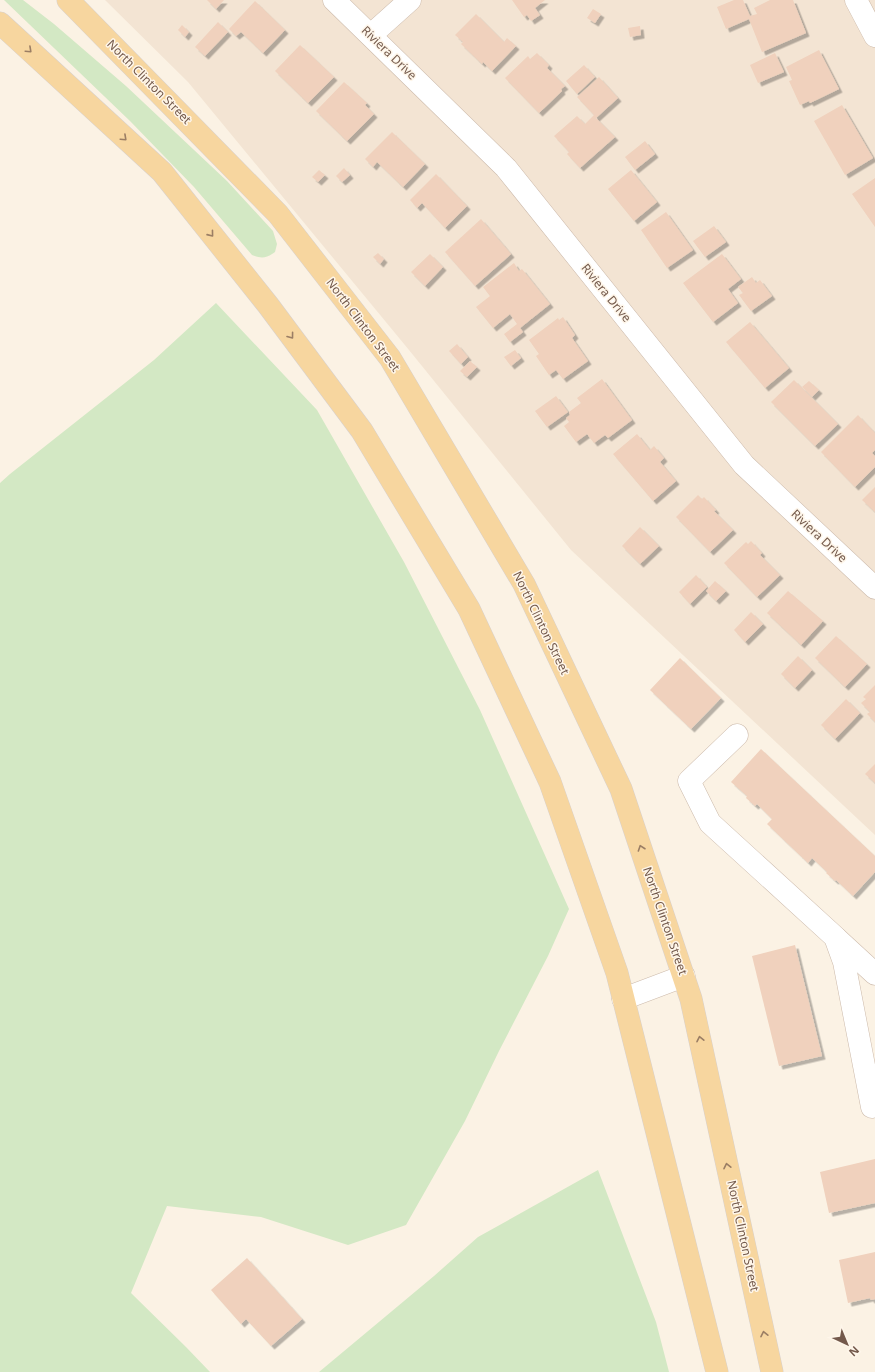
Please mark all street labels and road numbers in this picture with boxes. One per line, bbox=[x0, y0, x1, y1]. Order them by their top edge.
street label: Riviera Drive bbox=[358, 22, 421, 83]
street label: North Clinton Street bbox=[103, 36, 196, 128]
street label: Riviera Drive bbox=[578, 260, 635, 326]
street label: North Clinton Street bbox=[323, 274, 405, 375]
street label: Riviera Drive bbox=[788, 505, 851, 566]
street label: North Clinton Street bbox=[509, 568, 574, 678]
street label: North Clinton Street bbox=[639, 865, 692, 978]
street label: North Clinton Street bbox=[723, 1179, 764, 1294]

